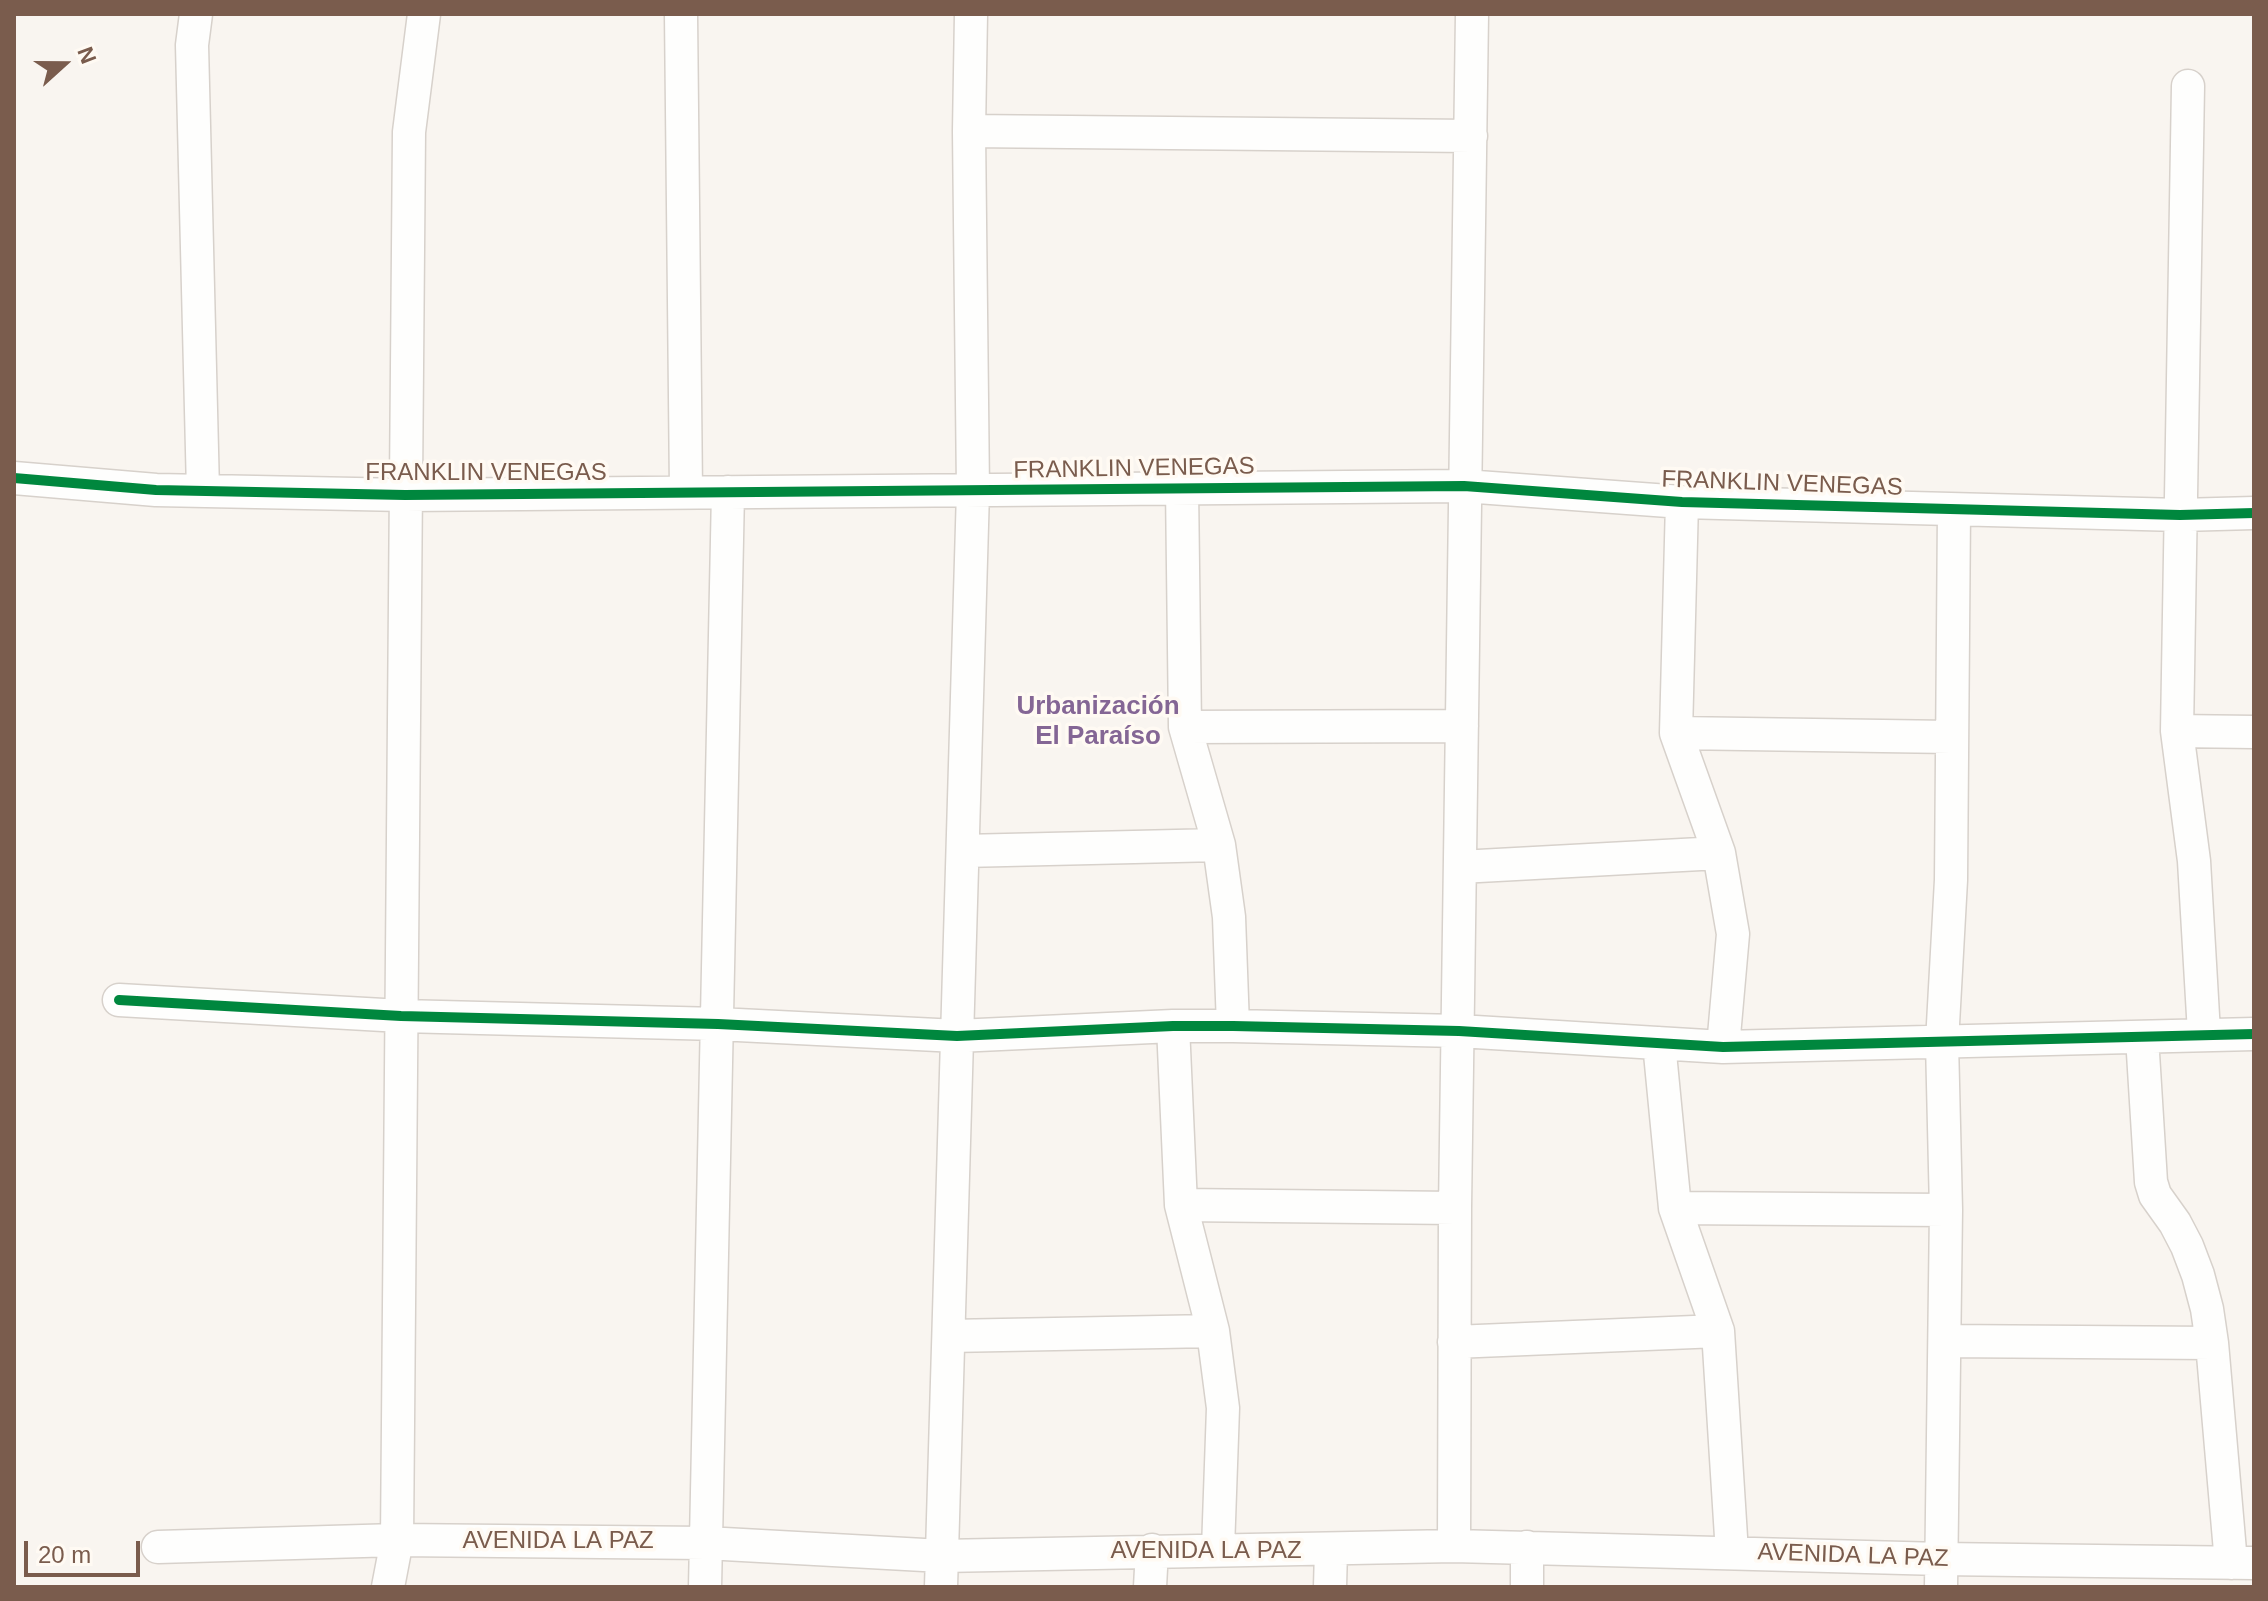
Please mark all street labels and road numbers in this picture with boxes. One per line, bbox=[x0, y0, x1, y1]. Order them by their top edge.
street label: FRANKLIN VENEGAS bbox=[1013, 452, 1255, 486]
street label: FRANKLIN VENEGAS bbox=[365, 459, 607, 487]
street label: FRANKLIN VENEGAS bbox=[1661, 465, 1903, 503]
street label: AVENIDA LA PAZ bbox=[462, 1527, 654, 1555]
street label: AVENIDA LA PAZ bbox=[1110, 1537, 1302, 1565]
street label: AVENIDA LA PAZ bbox=[1757, 1538, 1949, 1574]

